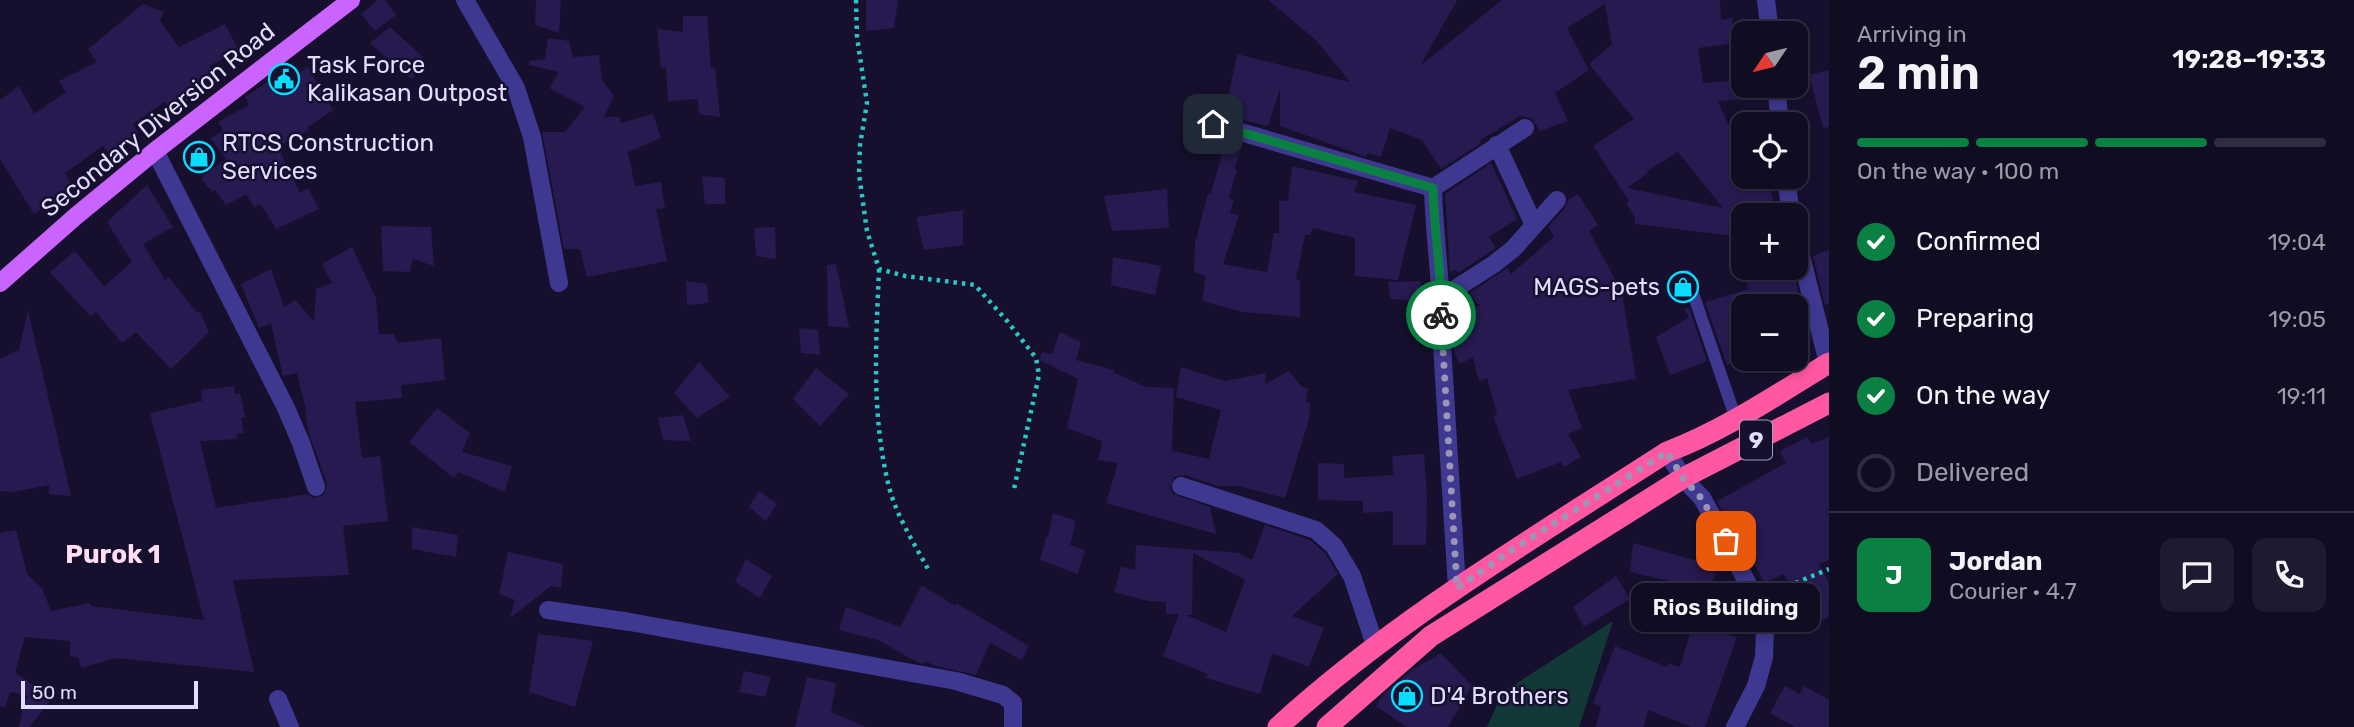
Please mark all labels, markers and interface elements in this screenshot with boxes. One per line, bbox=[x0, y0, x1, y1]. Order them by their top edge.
street label: Secondary Diversion Road bbox=[36, 17, 280, 223]
text: Arriving in bbox=[1857, 20, 1967, 48]
north arrow bbox=[1731, 21, 1808, 98]
map controls bbox=[1731, 21, 1808, 371]
text: 19:28–19:33 bbox=[2172, 44, 2326, 75]
text: 2 min bbox=[1857, 46, 1980, 101]
place label: Task Force Kalikasan Outpost bbox=[307, 51, 507, 107]
public building icon: Task Force Kalikasan Outpost bbox=[267, 62, 301, 96]
pin bbox=[1183, 94, 1243, 154]
icon: home bbox=[1194, 105, 1232, 143]
button: locate bbox=[1731, 112, 1808, 189]
place label: RTCS Construction Services bbox=[222, 129, 434, 185]
shop icon: RTCS Construction Services bbox=[182, 140, 216, 174]
text: On the way · 100 m bbox=[1857, 157, 2059, 185]
button: + bbox=[1731, 203, 1808, 280]
icon: check bbox=[1857, 223, 1895, 261]
text: Confirmed bbox=[1916, 226, 2041, 257]
text: 19:04 bbox=[2268, 228, 2326, 256]
shop icon: MAGS-pets bbox=[1666, 270, 1700, 304]
place label: MAGS-pets bbox=[1533, 273, 1660, 301]
courier bbox=[1406, 280, 1476, 350]
button: − bbox=[1731, 294, 1808, 371]
icon: bike bbox=[1422, 296, 1460, 334]
icon: check bbox=[1857, 300, 1895, 338]
text: Preparing bbox=[1916, 303, 2034, 334]
text: 19:05 bbox=[2268, 305, 2326, 333]
icon: check bbox=[1857, 377, 1895, 415]
text: On the way bbox=[1916, 380, 2050, 411]
text: 19:11 bbox=[2277, 382, 2326, 410]
road number: 9 bbox=[1740, 420, 1772, 460]
text: Delivered bbox=[1916, 457, 2029, 488]
pin bbox=[1696, 511, 1756, 571]
icon: bag bbox=[1707, 522, 1745, 560]
button: chat bbox=[2160, 538, 2234, 612]
button: phone bbox=[2252, 538, 2326, 612]
district label: Purok 1 bbox=[65, 539, 161, 570]
text: Jordan bbox=[1949, 546, 2042, 577]
text: J bbox=[1885, 560, 1903, 591]
text: Courier · 4.7 bbox=[1949, 577, 2076, 605]
callout: Rios Building bbox=[1632, 583, 1820, 632]
text: Rios Building bbox=[1652, 593, 1799, 621]
scale bar bbox=[21, 678, 198, 710]
shop icon: D'4 Brothers bbox=[1390, 679, 1424, 713]
text: 50 m bbox=[32, 681, 77, 704]
place label: D'4 Brothers bbox=[1430, 682, 1569, 710]

